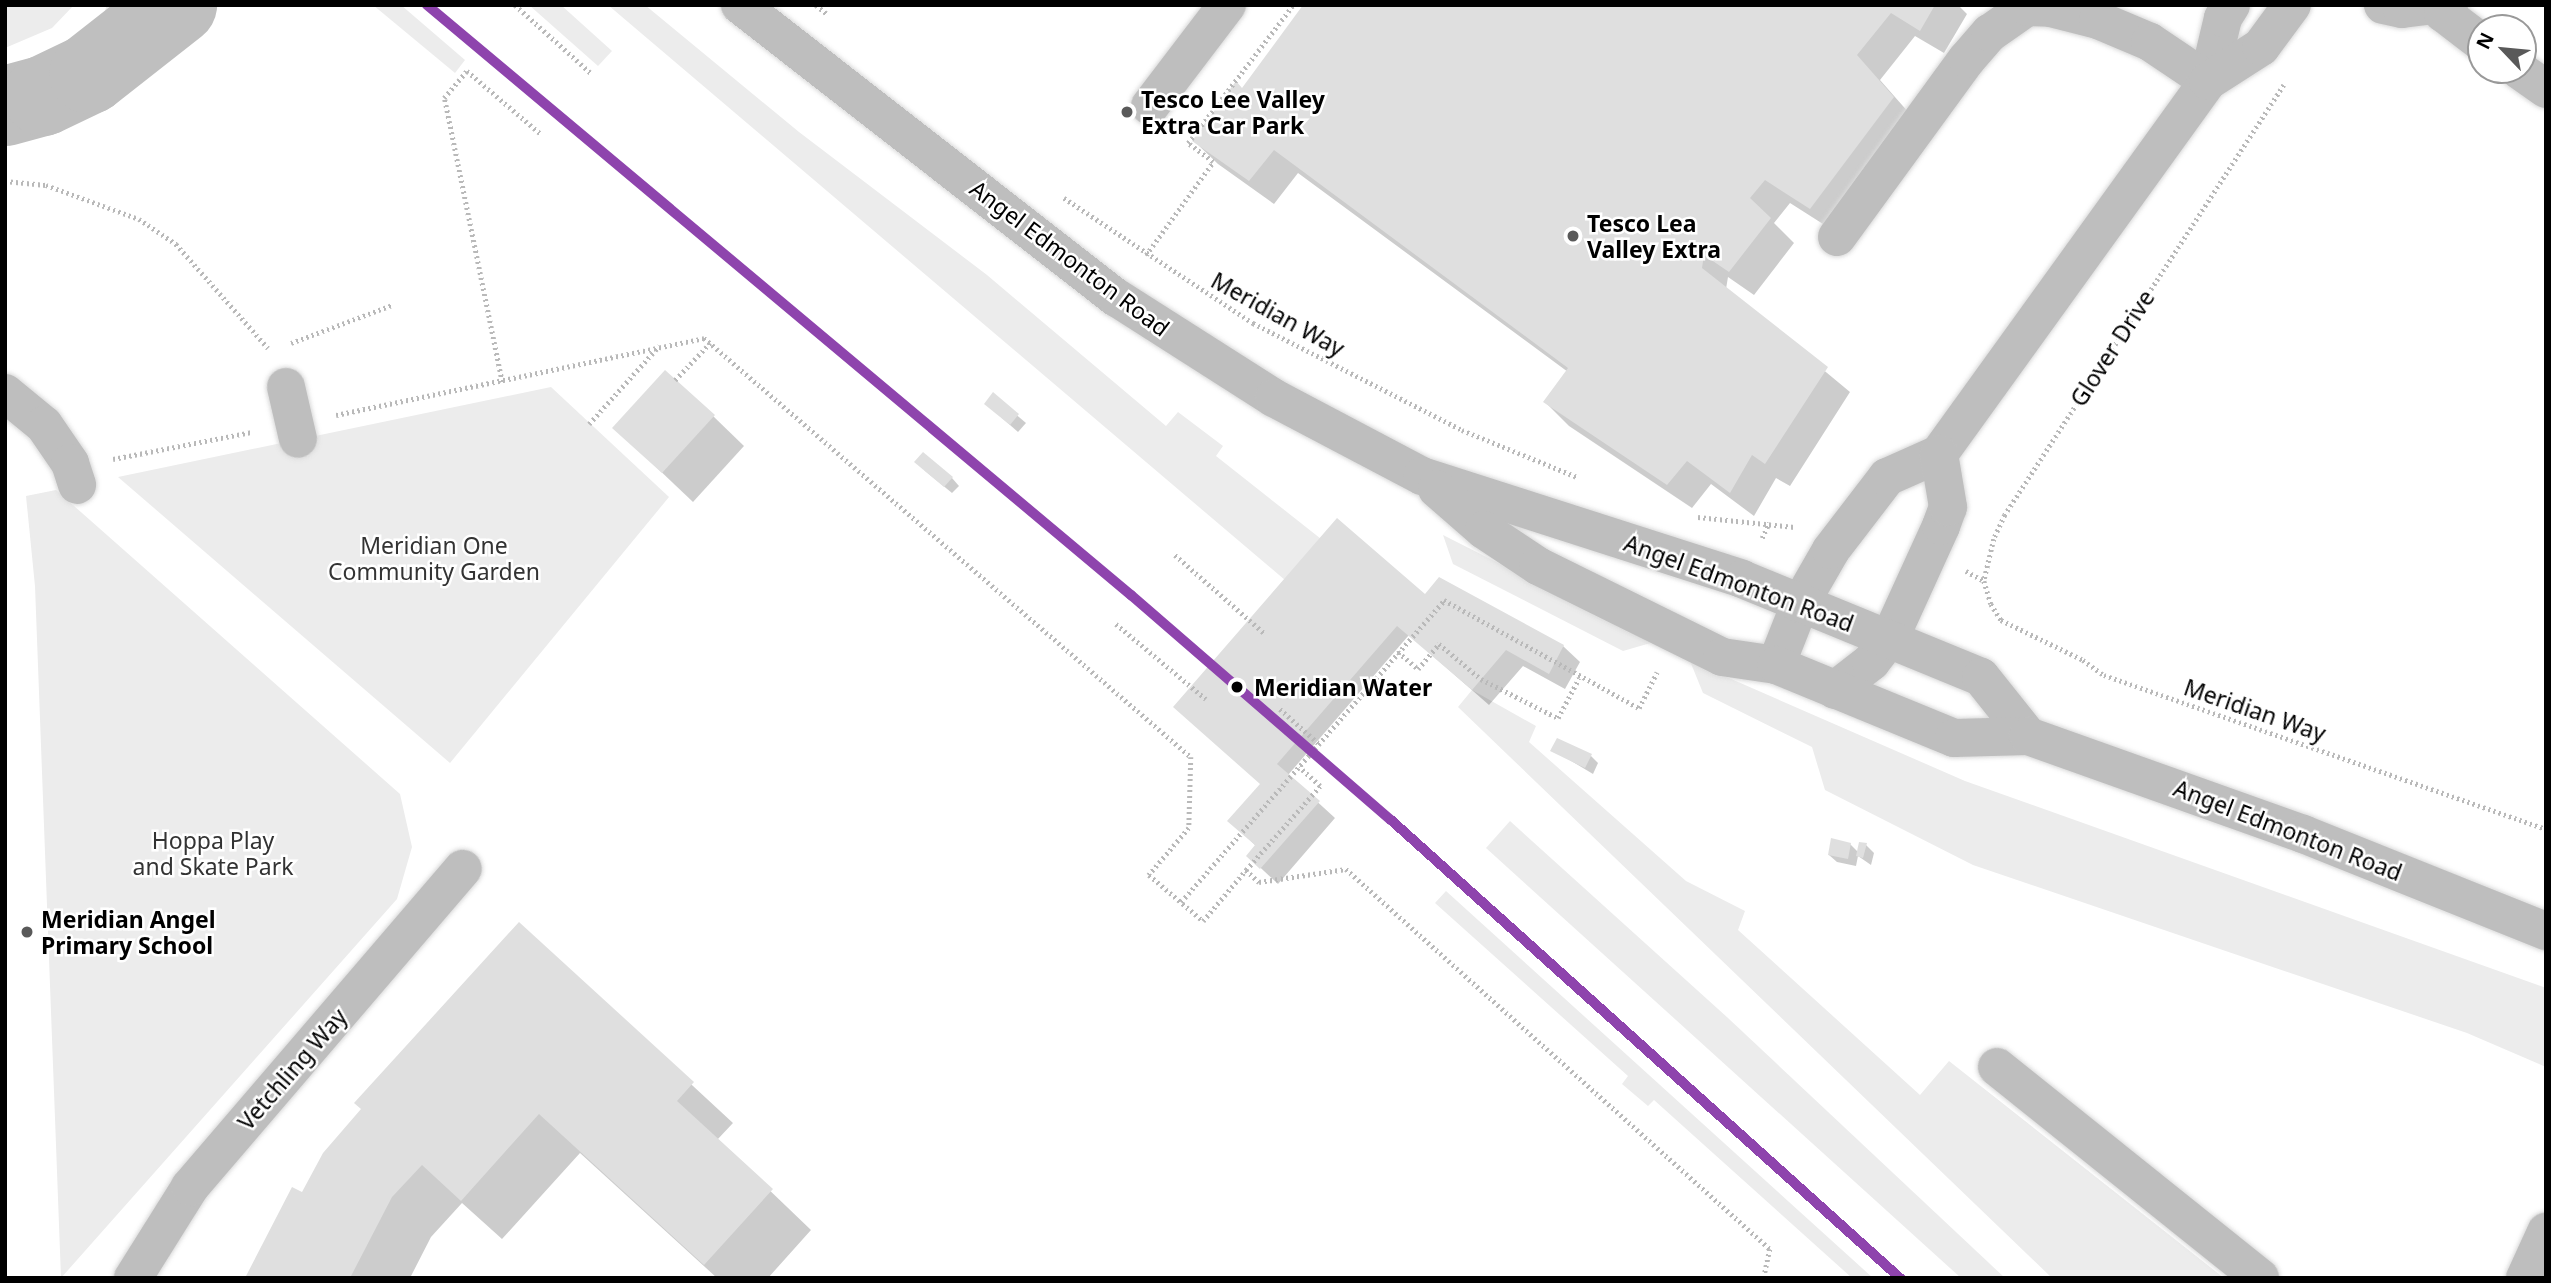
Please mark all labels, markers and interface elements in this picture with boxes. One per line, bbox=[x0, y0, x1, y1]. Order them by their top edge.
north arrow bbox=[2467, 14, 2537, 84]
text: N bbox=[2470, 28, 2500, 53]
place label: Tesco Lee Valley Extra Car Park bbox=[1141, 85, 1325, 139]
marker: Tesco Lee Valley Extra Car Park bbox=[1119, 104, 1135, 120]
street label: Angel Edmonton Road bbox=[965, 174, 1175, 342]
place label: Tesco Lea Valley Extra bbox=[1587, 209, 1721, 263]
marker: Tesco Lea Valley Extra bbox=[1565, 228, 1581, 244]
street label: Meridian Way bbox=[1207, 266, 1349, 362]
street label: Glover Drive bbox=[2064, 285, 2160, 411]
street label: Angel Edmonton Road bbox=[1620, 529, 1858, 637]
park label: Meridian One Community Garden bbox=[328, 531, 540, 585]
place label: Meridian Water bbox=[1254, 673, 1432, 701]
street label: Meridian Way bbox=[2181, 673, 2329, 747]
marker: Meridian Water bbox=[1226, 676, 1248, 698]
street label: Angel Edmonton Road bbox=[2170, 774, 2406, 886]
park label: Hoppa Play and Skate Park bbox=[133, 826, 293, 880]
place label: Meridian Angel Primary School bbox=[41, 905, 216, 959]
marker: Meridian Angel Primary School bbox=[19, 924, 35, 940]
street label: Vetchling Way bbox=[232, 1003, 352, 1135]

